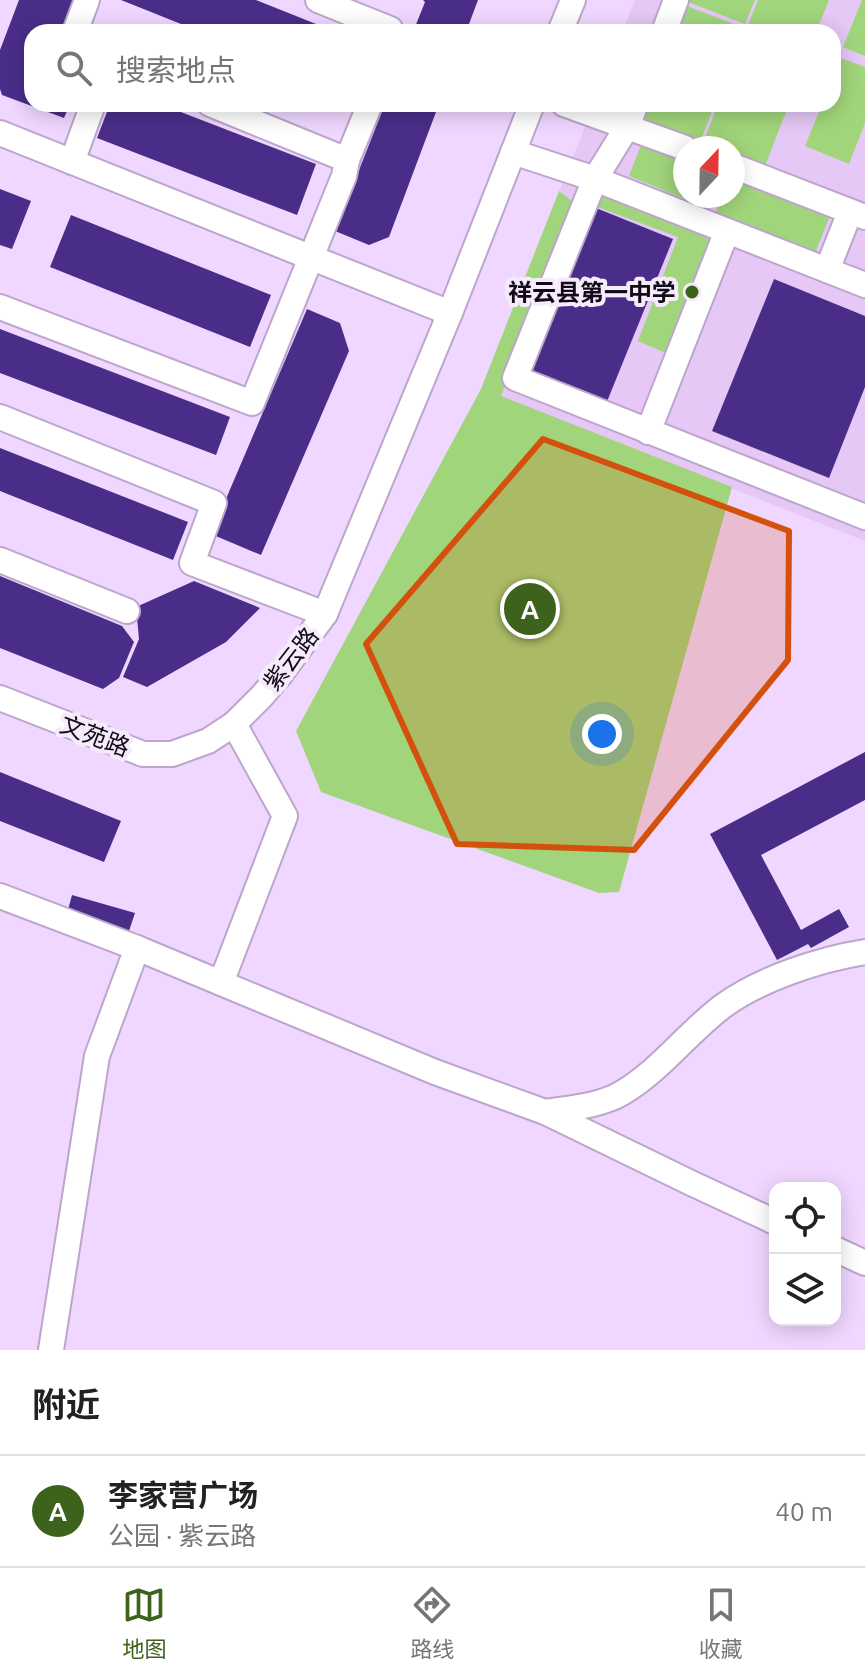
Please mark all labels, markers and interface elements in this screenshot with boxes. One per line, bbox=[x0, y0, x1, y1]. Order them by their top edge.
search box bbox=[24, 24, 841, 112]
icon: search bbox=[52, 46, 96, 90]
text: 搜索地点 bbox=[116, 53, 236, 87]
north arrow bbox=[673, 136, 745, 208]
place label: 祥云县第一中学 bbox=[508, 279, 676, 306]
marker: 祥云县第一中学 bbox=[683, 283, 701, 301]
pin: A bbox=[504, 579, 556, 639]
street label: 紫云路 bbox=[258, 622, 324, 696]
street label: 文苑路 bbox=[57, 710, 133, 762]
your location bbox=[582, 714, 622, 754]
map controls bbox=[769, 1182, 841, 1326]
button: locate bbox=[769, 1182, 841, 1254]
button: layers bbox=[769, 1254, 841, 1326]
text: 附近 bbox=[32, 1385, 100, 1423]
text: 李家营广场 bbox=[108, 1478, 258, 1512]
text: A bbox=[49, 1497, 67, 1526]
text: 40 m bbox=[775, 1497, 833, 1526]
text: 公园 · 紫云路 bbox=[108, 1521, 256, 1550]
tab: 地图 bbox=[122, 1583, 166, 1663]
tab: 路线 bbox=[410, 1583, 455, 1663]
tab: 收藏 bbox=[699, 1583, 743, 1663]

